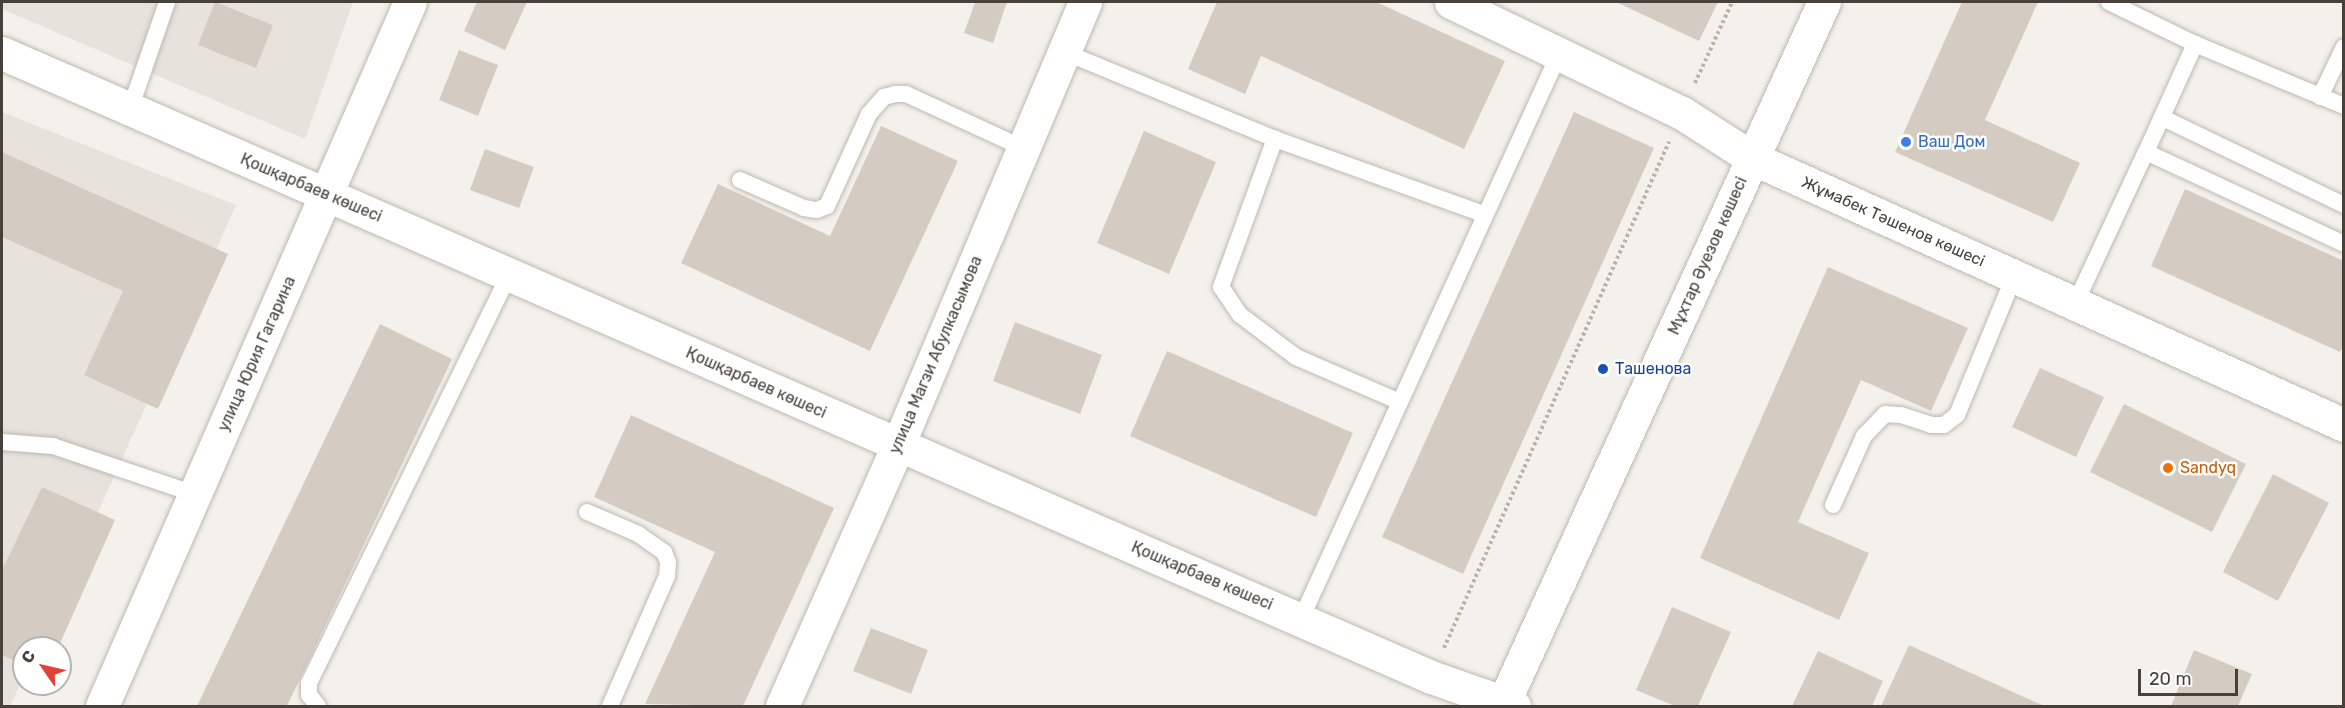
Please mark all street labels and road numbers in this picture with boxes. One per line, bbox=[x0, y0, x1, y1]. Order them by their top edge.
street label: Қошқарбаев көшесі bbox=[237, 149, 385, 227]
street label: Жұмабек Тәшенов көшесі bbox=[1798, 173, 1988, 271]
street label: Мұхтар Әуезов көшесі bbox=[1664, 174, 1752, 338]
street label: улица Магзи Абулкасымова bbox=[886, 253, 986, 457]
street label: улица Юрия Гагарина bbox=[214, 273, 300, 435]
street label: Қошқарбаев көшесі bbox=[683, 343, 829, 423]
street label: Қошқарбаев көшесі bbox=[1128, 537, 1276, 615]

